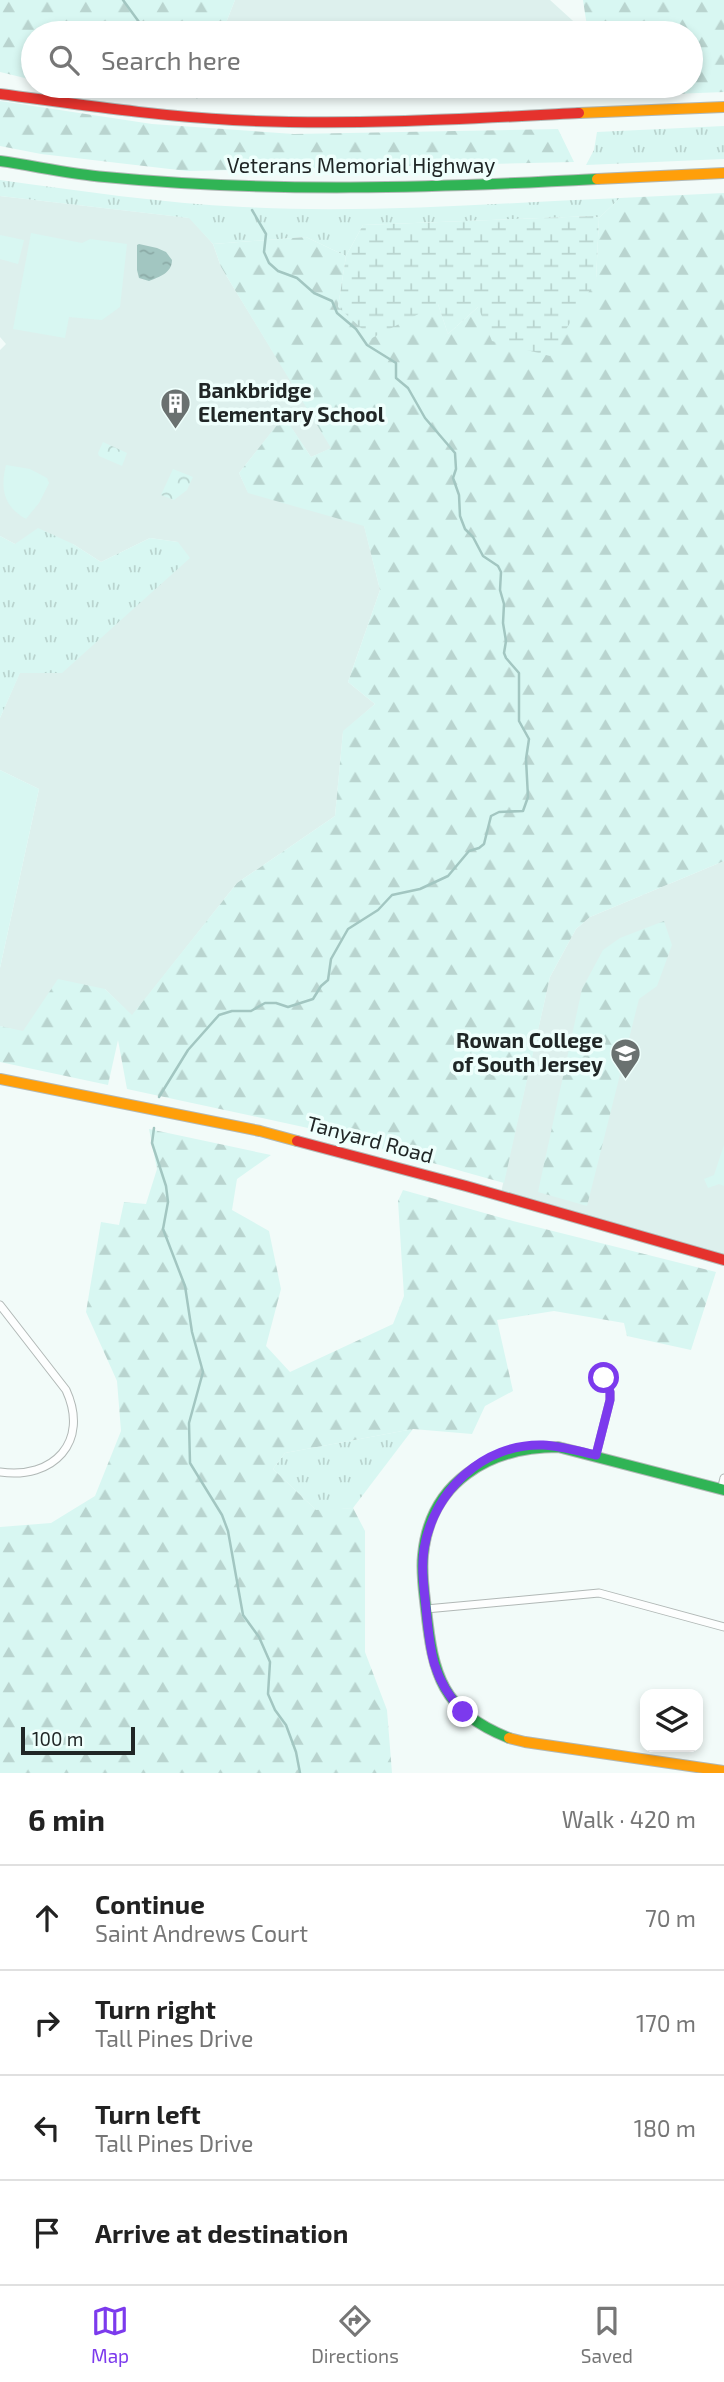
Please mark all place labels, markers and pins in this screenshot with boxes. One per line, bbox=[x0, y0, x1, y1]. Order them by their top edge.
place label: Bankbridge Elementary School bbox=[198, 377, 385, 427]
building icon: Bankbridge Elementary School bbox=[158, 386, 192, 430]
place label: Rowan College of South Jersey bbox=[452, 1027, 603, 1077]
school or university icon: Rowan College of South Jersey bbox=[609, 1036, 643, 1080]

